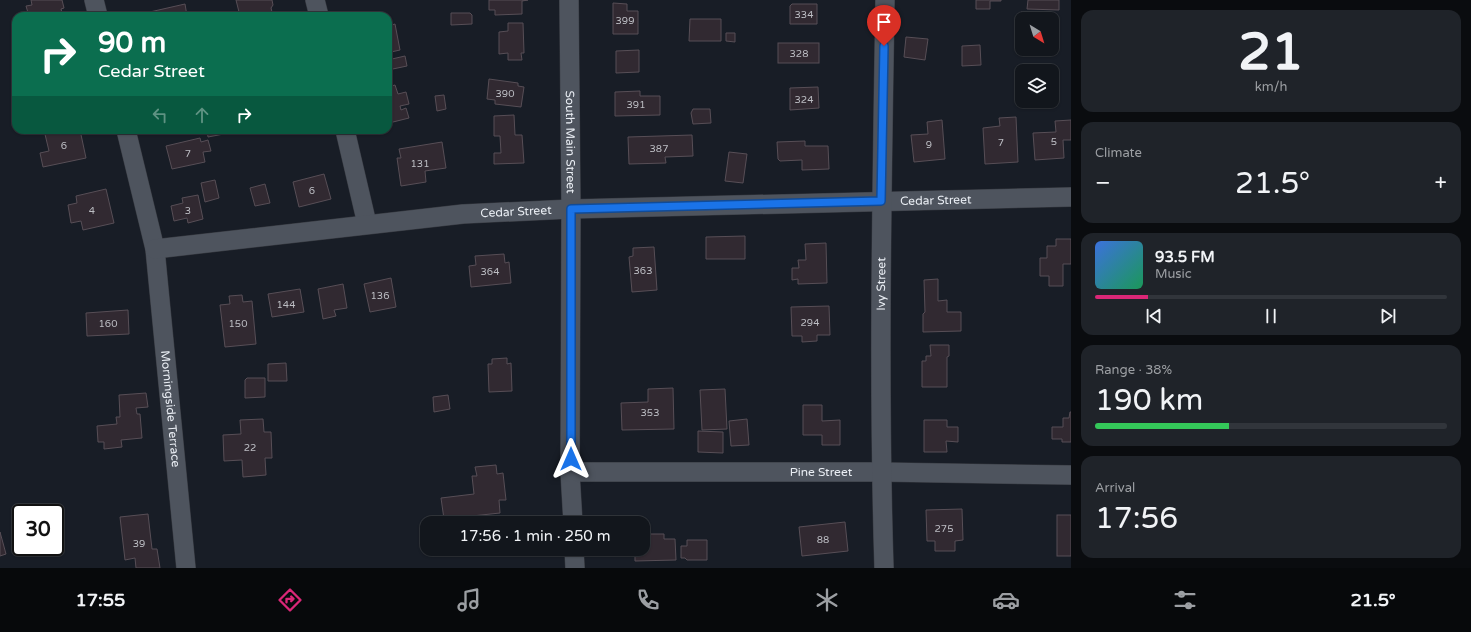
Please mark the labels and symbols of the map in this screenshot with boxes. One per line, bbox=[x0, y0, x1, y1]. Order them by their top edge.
pin bbox=[867, 5, 901, 46]
house number: 334 bbox=[795, 9, 813, 21]
north arrow bbox=[1015, 12, 1059, 56]
house number: 399 bbox=[616, 15, 634, 27]
house number: 328 bbox=[790, 48, 808, 60]
house number: 390 bbox=[496, 88, 514, 100]
street label: South Main Street bbox=[563, 90, 578, 194]
house number: 324 bbox=[795, 94, 813, 106]
house number: 391 bbox=[627, 99, 645, 111]
house number: 5 bbox=[1051, 136, 1057, 148]
house number: 7 bbox=[998, 137, 1004, 149]
house number: 9 bbox=[926, 139, 932, 151]
house number: 6 bbox=[61, 140, 67, 152]
house number: 387 bbox=[650, 143, 668, 155]
house number: 7 bbox=[185, 148, 191, 160]
house number: 131 bbox=[411, 158, 429, 170]
house number: 6 bbox=[309, 185, 315, 197]
street label: Cedar Street bbox=[900, 192, 972, 208]
street label: Cedar Street bbox=[480, 203, 552, 220]
house number: 4 bbox=[89, 205, 95, 217]
house number: 3 bbox=[185, 205, 191, 217]
street label: Ivy Street bbox=[874, 257, 888, 311]
house number: 363 bbox=[634, 265, 652, 277]
house number: 364 bbox=[481, 266, 499, 278]
house number: 136 bbox=[371, 290, 389, 302]
house number: 144 bbox=[277, 299, 295, 311]
house number: 294 bbox=[801, 317, 819, 329]
house number: 160 bbox=[99, 318, 117, 330]
house number: 150 bbox=[229, 318, 247, 330]
street label: Morningside Terrace bbox=[158, 350, 183, 468]
house number: 353 bbox=[641, 407, 659, 419]
position arrow bbox=[550, 438, 592, 480]
house number: 22 bbox=[244, 442, 256, 454]
street label: Pine Street bbox=[790, 465, 853, 479]
speed limit sign: 30 bbox=[12, 504, 64, 556]
house number: 275 bbox=[935, 523, 953, 535]
house number: 88 bbox=[817, 534, 829, 546]
house number: 39 bbox=[133, 538, 145, 550]

